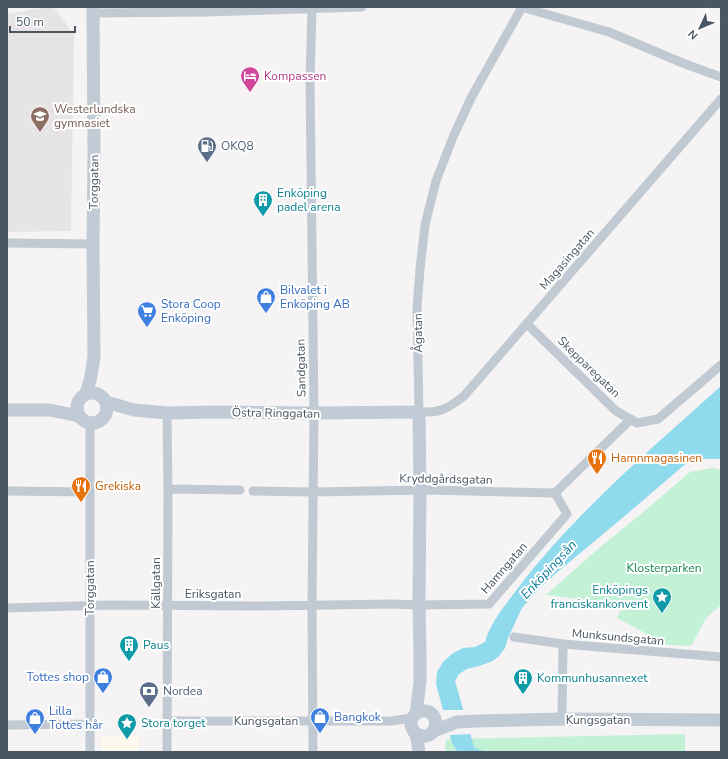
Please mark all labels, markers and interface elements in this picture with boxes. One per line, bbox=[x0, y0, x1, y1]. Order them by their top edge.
scale bar bbox=[10, 8, 75, 34]
north arrow bbox=[680, 8, 720, 48]
text: 50 m bbox=[16, 14, 44, 30]
text: N bbox=[685, 26, 701, 43]
hotel icon: Kompassen bbox=[239, 65, 261, 93]
place label: Kompassen bbox=[264, 68, 326, 84]
place label: Westerlundska gymnasiet bbox=[54, 101, 136, 131]
school or university icon: Westerlundska gymnasiet bbox=[29, 105, 51, 133]
fuel station icon: OKQ8 bbox=[196, 135, 218, 163]
place label: OKQ8 bbox=[221, 138, 254, 154]
street label: Torggatan bbox=[86, 154, 102, 210]
place label: Enköping padel arena bbox=[277, 185, 341, 215]
building icon: Enköping padel arena bbox=[252, 189, 274, 217]
street label: Magasingatan bbox=[536, 225, 598, 293]
place label: Bilvalet i Enköping AB bbox=[280, 282, 350, 312]
shop icon: Bilvalet i Enköping AB bbox=[255, 286, 277, 314]
place label: Stora Coop Enköping bbox=[161, 296, 221, 326]
supermarket icon: Stora Coop Enköping bbox=[136, 300, 158, 328]
street label: Ågatan bbox=[410, 313, 426, 353]
street label: Skepparegatan bbox=[554, 333, 624, 401]
street label: Sandgatan bbox=[292, 339, 310, 397]
street label: Östra Ringgatan bbox=[232, 404, 320, 422]
restaurant icon: Hamnmagasinen bbox=[586, 447, 608, 475]
place label: Hamnmagasinen bbox=[611, 450, 702, 466]
street label: Kryddgårdsgatan bbox=[399, 470, 493, 488]
restaurant icon: Grekiska bbox=[70, 475, 92, 503]
place label: Grekiska bbox=[95, 478, 141, 494]
water label: Enköpingsån bbox=[517, 536, 581, 603]
street label: Hamngatan bbox=[477, 539, 531, 597]
street label: Källgatan bbox=[148, 557, 164, 609]
park label: Klosterparken bbox=[627, 560, 701, 576]
street label: Torggatan bbox=[82, 561, 98, 616]
place label: Enköpings franciskankonvent bbox=[551, 582, 649, 612]
street label: Eriksgatan bbox=[185, 586, 241, 602]
place icon: Enköpings franciskankonvent bbox=[651, 586, 673, 614]
street label: Munksundsgatan bbox=[571, 625, 665, 649]
building icon: Paus bbox=[118, 634, 140, 662]
place label: Paus bbox=[143, 637, 169, 653]
shop icon: Tottes shop bbox=[92, 666, 114, 694]
building icon: Kommunhusannexet bbox=[512, 667, 534, 695]
place label: Tottes shop bbox=[26, 669, 89, 685]
place label: Kommunhusannexet bbox=[537, 670, 648, 686]
bank icon: Nordea bbox=[138, 680, 160, 708]
place label: Nordea bbox=[163, 683, 203, 699]
place label: Lilla Tottes hår bbox=[49, 703, 104, 733]
shop icon: Bangkok bbox=[309, 706, 331, 734]
shop icon: Lilla Tottes hår bbox=[24, 707, 46, 735]
place label: Bangkok bbox=[334, 709, 382, 725]
place icon: Stora torget bbox=[116, 712, 138, 740]
street label: Kungsgatan bbox=[566, 712, 630, 728]
street label: Kungsgatan bbox=[234, 713, 298, 729]
place label: Stora torget bbox=[141, 715, 206, 731]

